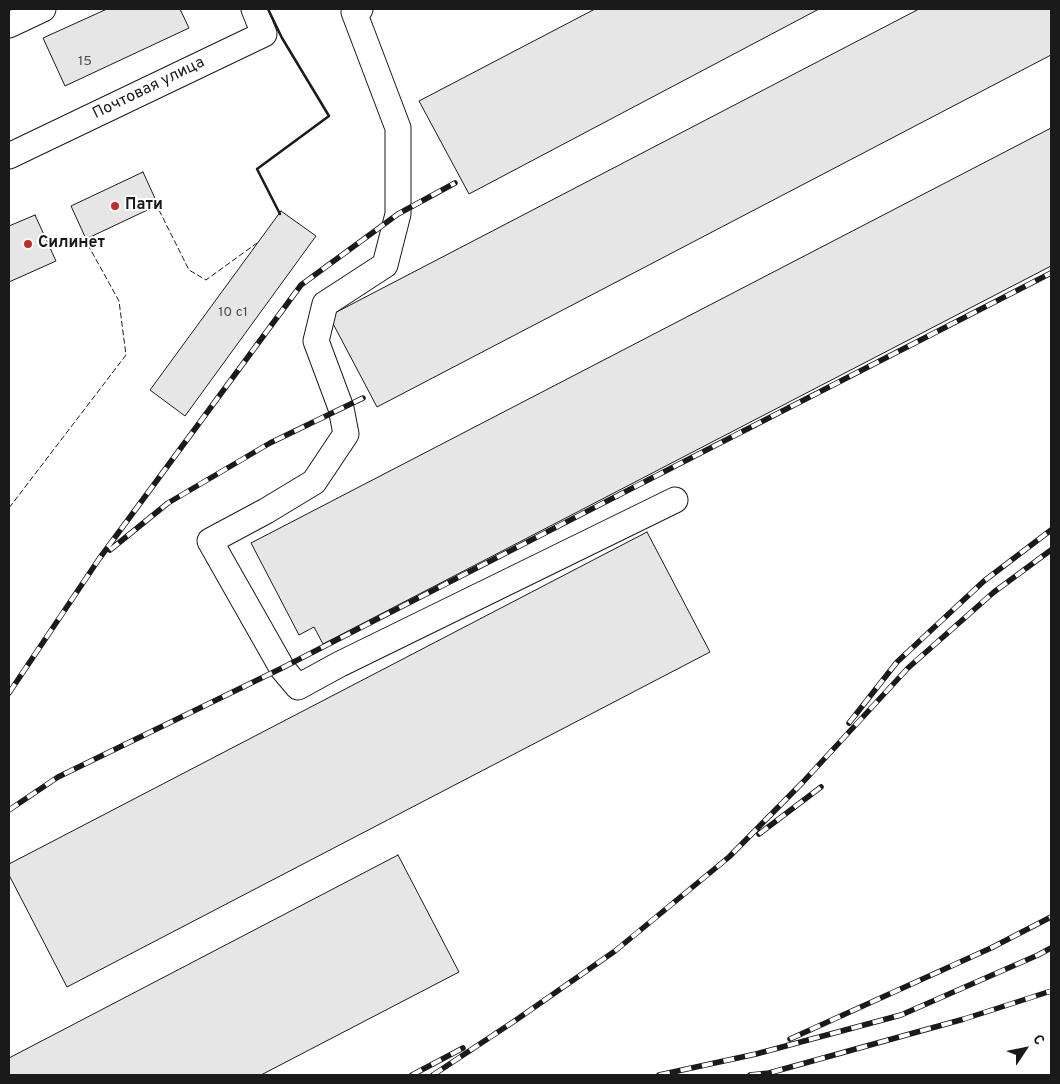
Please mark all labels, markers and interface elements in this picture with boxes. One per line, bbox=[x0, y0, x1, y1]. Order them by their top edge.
house number: 15 bbox=[78, 54, 92, 70]
street label: Почтовая улица bbox=[90, 54, 208, 124]
place label: Пати bbox=[125, 196, 163, 216]
marker: Пати bbox=[109, 200, 121, 212]
place label: Силинет bbox=[38, 234, 105, 254]
marker: Силинет bbox=[22, 238, 34, 250]
house number: 10 с1 bbox=[218, 305, 248, 321]
north arrow bbox=[1000, 1024, 1050, 1074]
text: С bbox=[1028, 1032, 1047, 1049]

